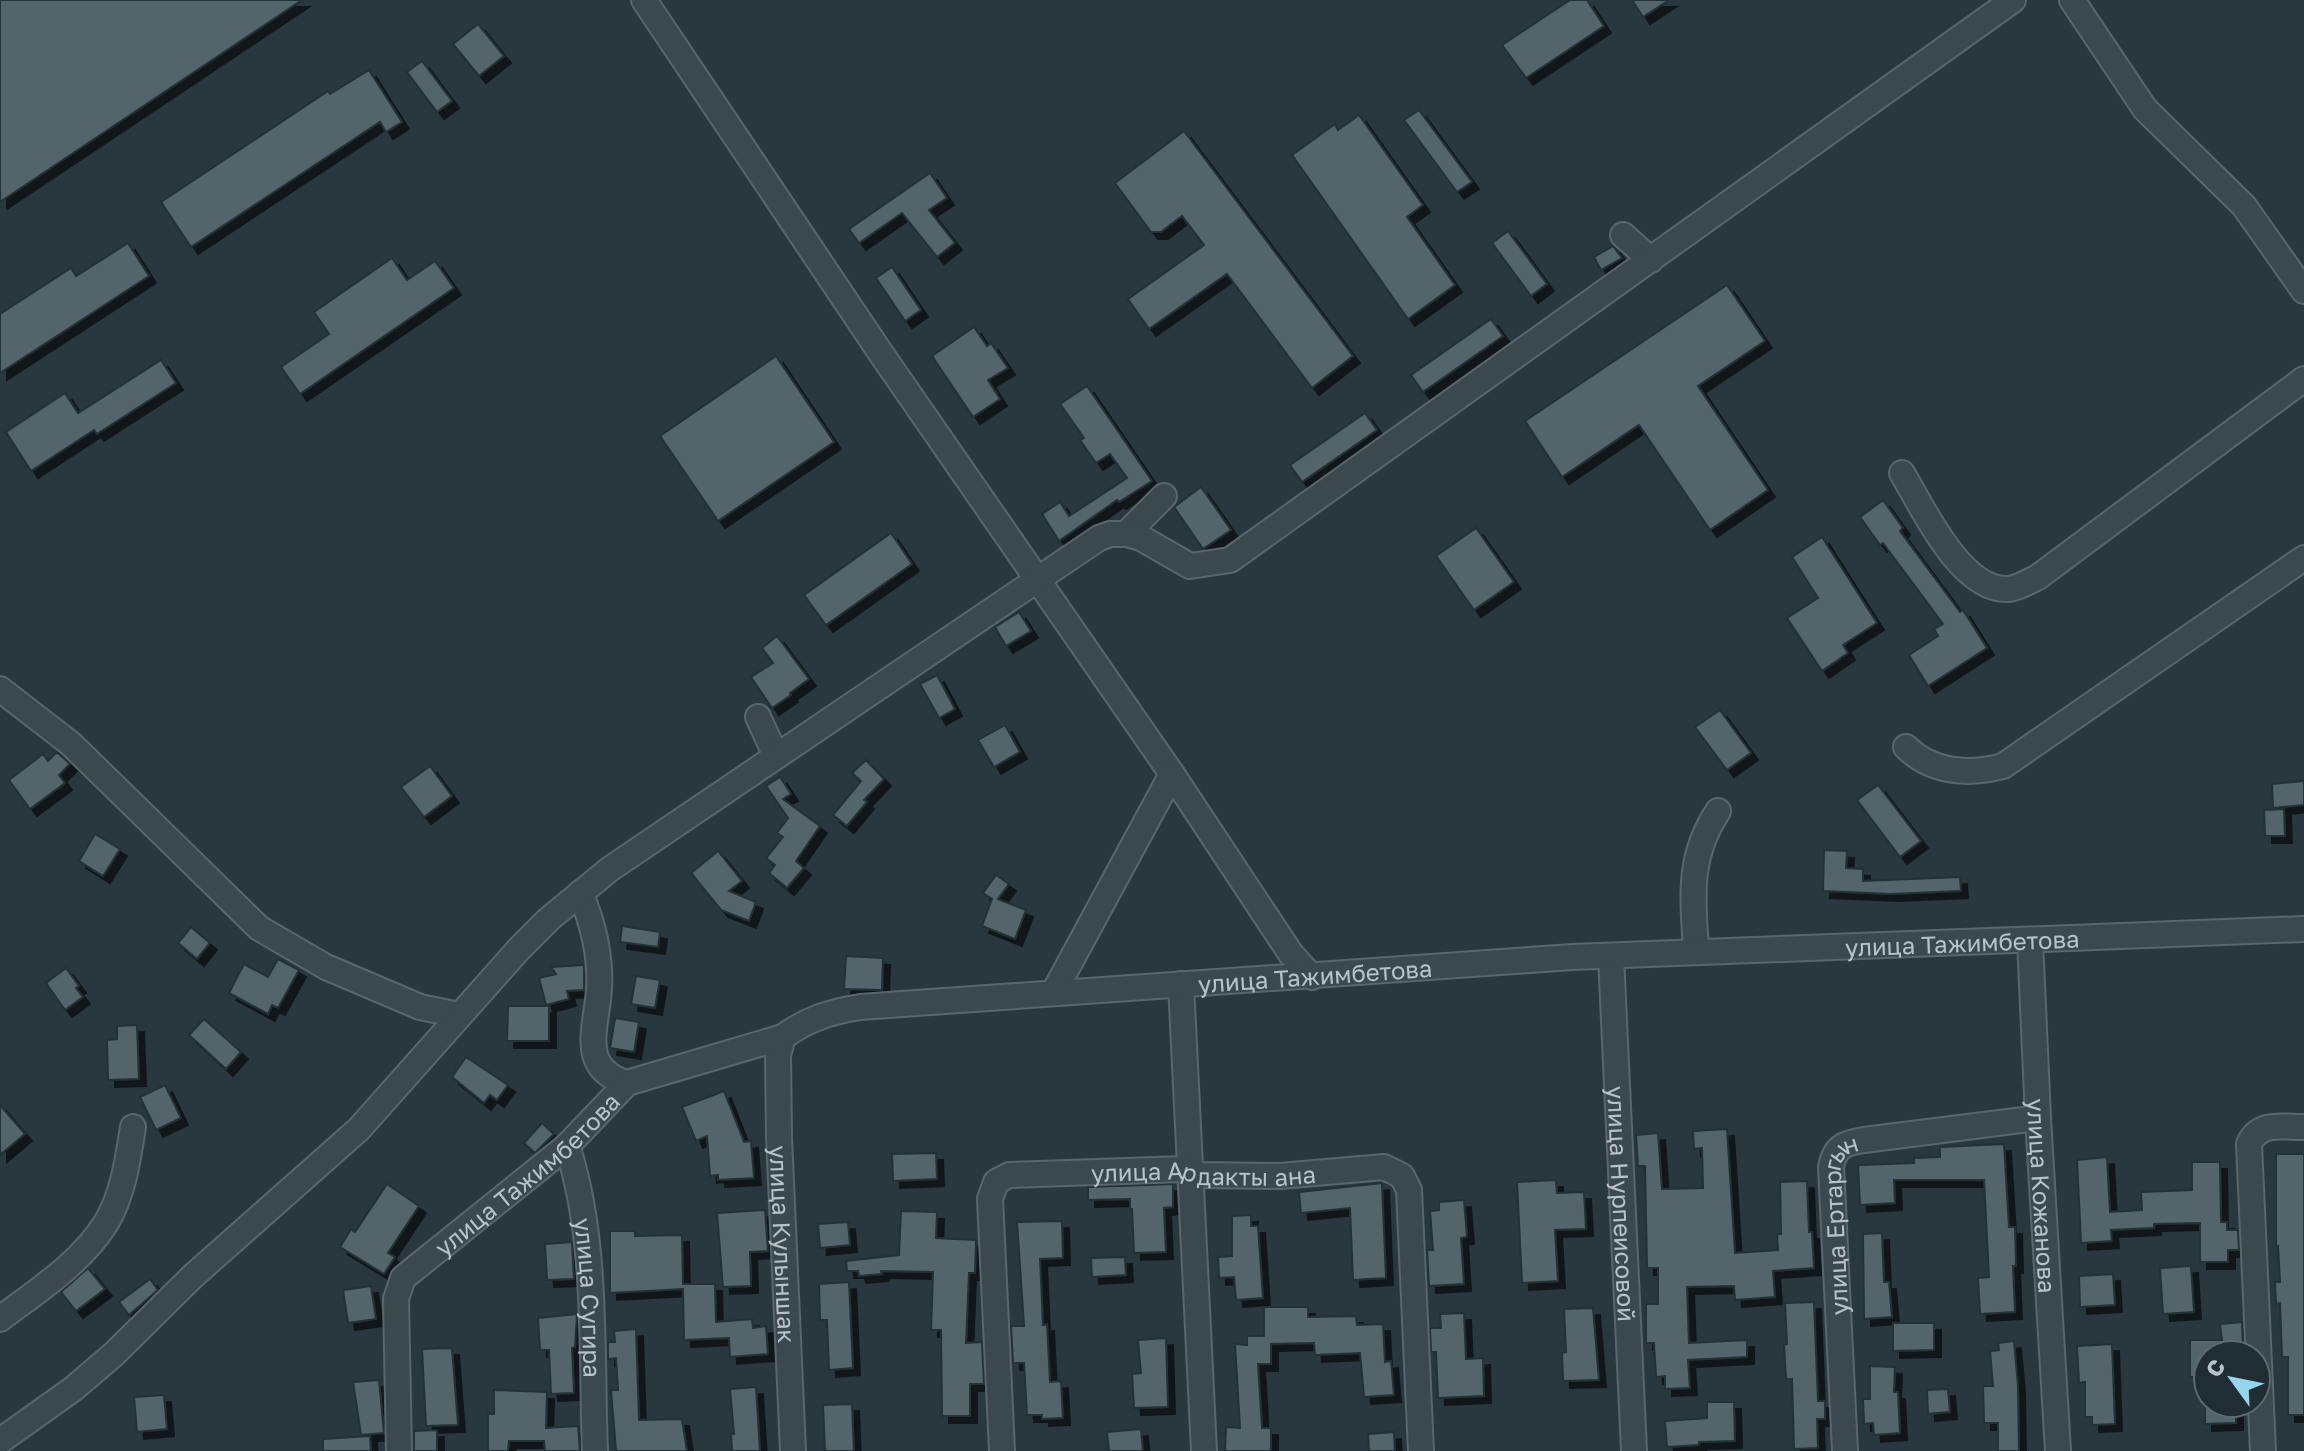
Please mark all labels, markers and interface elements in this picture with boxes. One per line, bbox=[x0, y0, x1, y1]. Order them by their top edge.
street label: улица Тажимбетова bbox=[1844, 923, 2080, 961]
street label: улица Тажимбетова bbox=[1197, 952, 1433, 998]
street label: улица Нурпеисовой bbox=[1603, 1085, 1642, 1322]
street label: улица Тажимбетова bbox=[429, 1086, 625, 1261]
street label: улица Кожанова bbox=[2023, 1098, 2063, 1294]
street label: улица Ертаргын bbox=[1816, 1127, 1861, 1316]
street label: улица Кулыншак bbox=[765, 1145, 803, 1344]
street label: улица Ардакты ана bbox=[1090, 1155, 1317, 1191]
street label: улица Сугира bbox=[569, 1216, 608, 1378]
north arrow bbox=[2192, 1339, 2272, 1419]
text: С bbox=[2199, 1354, 2230, 1382]

